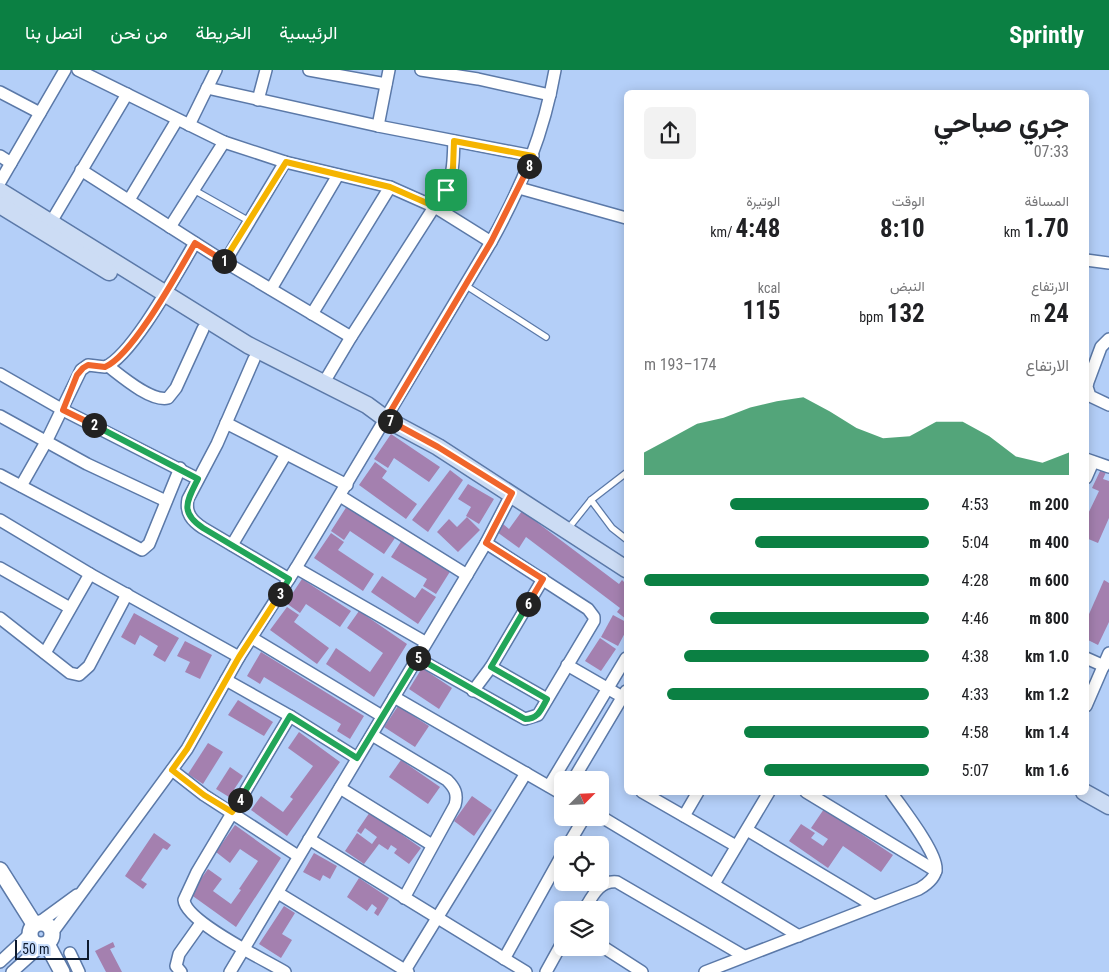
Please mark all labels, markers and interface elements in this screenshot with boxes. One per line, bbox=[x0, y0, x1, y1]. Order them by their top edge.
text: Sprintly bbox=[1009, 21, 1084, 49]
text: اتصل بنا bbox=[25, 22, 82, 43]
text: من نحن bbox=[110, 22, 168, 43]
text: الخريطة bbox=[196, 22, 251, 43]
text: الرئيسية bbox=[279, 22, 337, 43]
text: جري صباحي bbox=[934, 106, 1069, 139]
button: share bbox=[644, 107, 696, 159]
text: 07:33 bbox=[1034, 142, 1069, 161]
pin: 8 bbox=[516, 154, 542, 178]
text: 8 bbox=[526, 158, 533, 174]
pin bbox=[425, 169, 467, 211]
icon: arrive bbox=[432, 176, 460, 204]
text: الوتيرة bbox=[746, 193, 780, 209]
text: الوقت bbox=[892, 193, 925, 209]
text: المسافة bbox=[1025, 193, 1069, 209]
text: 4:48 bbox=[736, 214, 780, 243]
text: 8:10 bbox=[880, 214, 925, 243]
text: 1.70 bbox=[1024, 214, 1069, 243]
text: /km bbox=[710, 224, 736, 240]
text: km bbox=[1004, 224, 1024, 240]
pin: 1 bbox=[212, 248, 236, 274]
text: 1 bbox=[221, 253, 228, 269]
text: النبض bbox=[890, 278, 925, 294]
text: الارتفاع bbox=[1031, 278, 1069, 294]
text: kcal bbox=[758, 280, 780, 296]
text: 115 bbox=[742, 296, 780, 325]
text: 132 bbox=[887, 299, 925, 328]
text: 24 bbox=[1044, 299, 1069, 328]
text: bpm bbox=[859, 309, 887, 325]
text: m bbox=[1030, 309, 1044, 325]
text: 174–193 m bbox=[644, 355, 716, 374]
text: الارتفاع bbox=[1026, 356, 1069, 375]
pin: 7 bbox=[378, 408, 402, 434]
pin: 2 bbox=[82, 412, 106, 438]
text: 7 bbox=[387, 413, 394, 429]
text: 2 bbox=[91, 417, 98, 433]
text: 4:53 bbox=[962, 495, 989, 514]
text: 200 m bbox=[1029, 495, 1069, 514]
text: 5:04 bbox=[962, 533, 989, 552]
text: 400 m bbox=[1029, 533, 1069, 552]
text: 4:28 bbox=[962, 571, 989, 590]
text: 600 m bbox=[1029, 571, 1069, 590]
pin: 3 bbox=[268, 582, 292, 606]
text: 3 bbox=[277, 586, 284, 602]
pin: 6 bbox=[516, 592, 540, 616]
text: 6 bbox=[525, 596, 532, 612]
text: 4:46 bbox=[962, 609, 989, 628]
text: 800 m bbox=[1029, 609, 1069, 628]
pin: 5 bbox=[406, 646, 430, 670]
text: 4:38 bbox=[962, 647, 989, 666]
text: 1.0 km bbox=[1025, 647, 1069, 666]
text: 5 bbox=[415, 650, 422, 666]
text: 4:33 bbox=[962, 685, 989, 704]
text: 1.2 km bbox=[1025, 685, 1069, 704]
text: 4:58 bbox=[962, 723, 989, 742]
text: 1.4 km bbox=[1025, 723, 1069, 742]
text: 5:07 bbox=[962, 761, 989, 780]
text: 1.6 km bbox=[1025, 761, 1069, 780]
north arrow bbox=[554, 771, 609, 826]
map controls bbox=[554, 771, 609, 956]
pin: 4 bbox=[228, 788, 252, 812]
text: 4 bbox=[237, 792, 244, 808]
button: locate bbox=[554, 836, 609, 891]
button: layers bbox=[554, 901, 609, 956]
scale bar bbox=[15, 937, 89, 960]
text: 50 m bbox=[22, 941, 50, 957]

